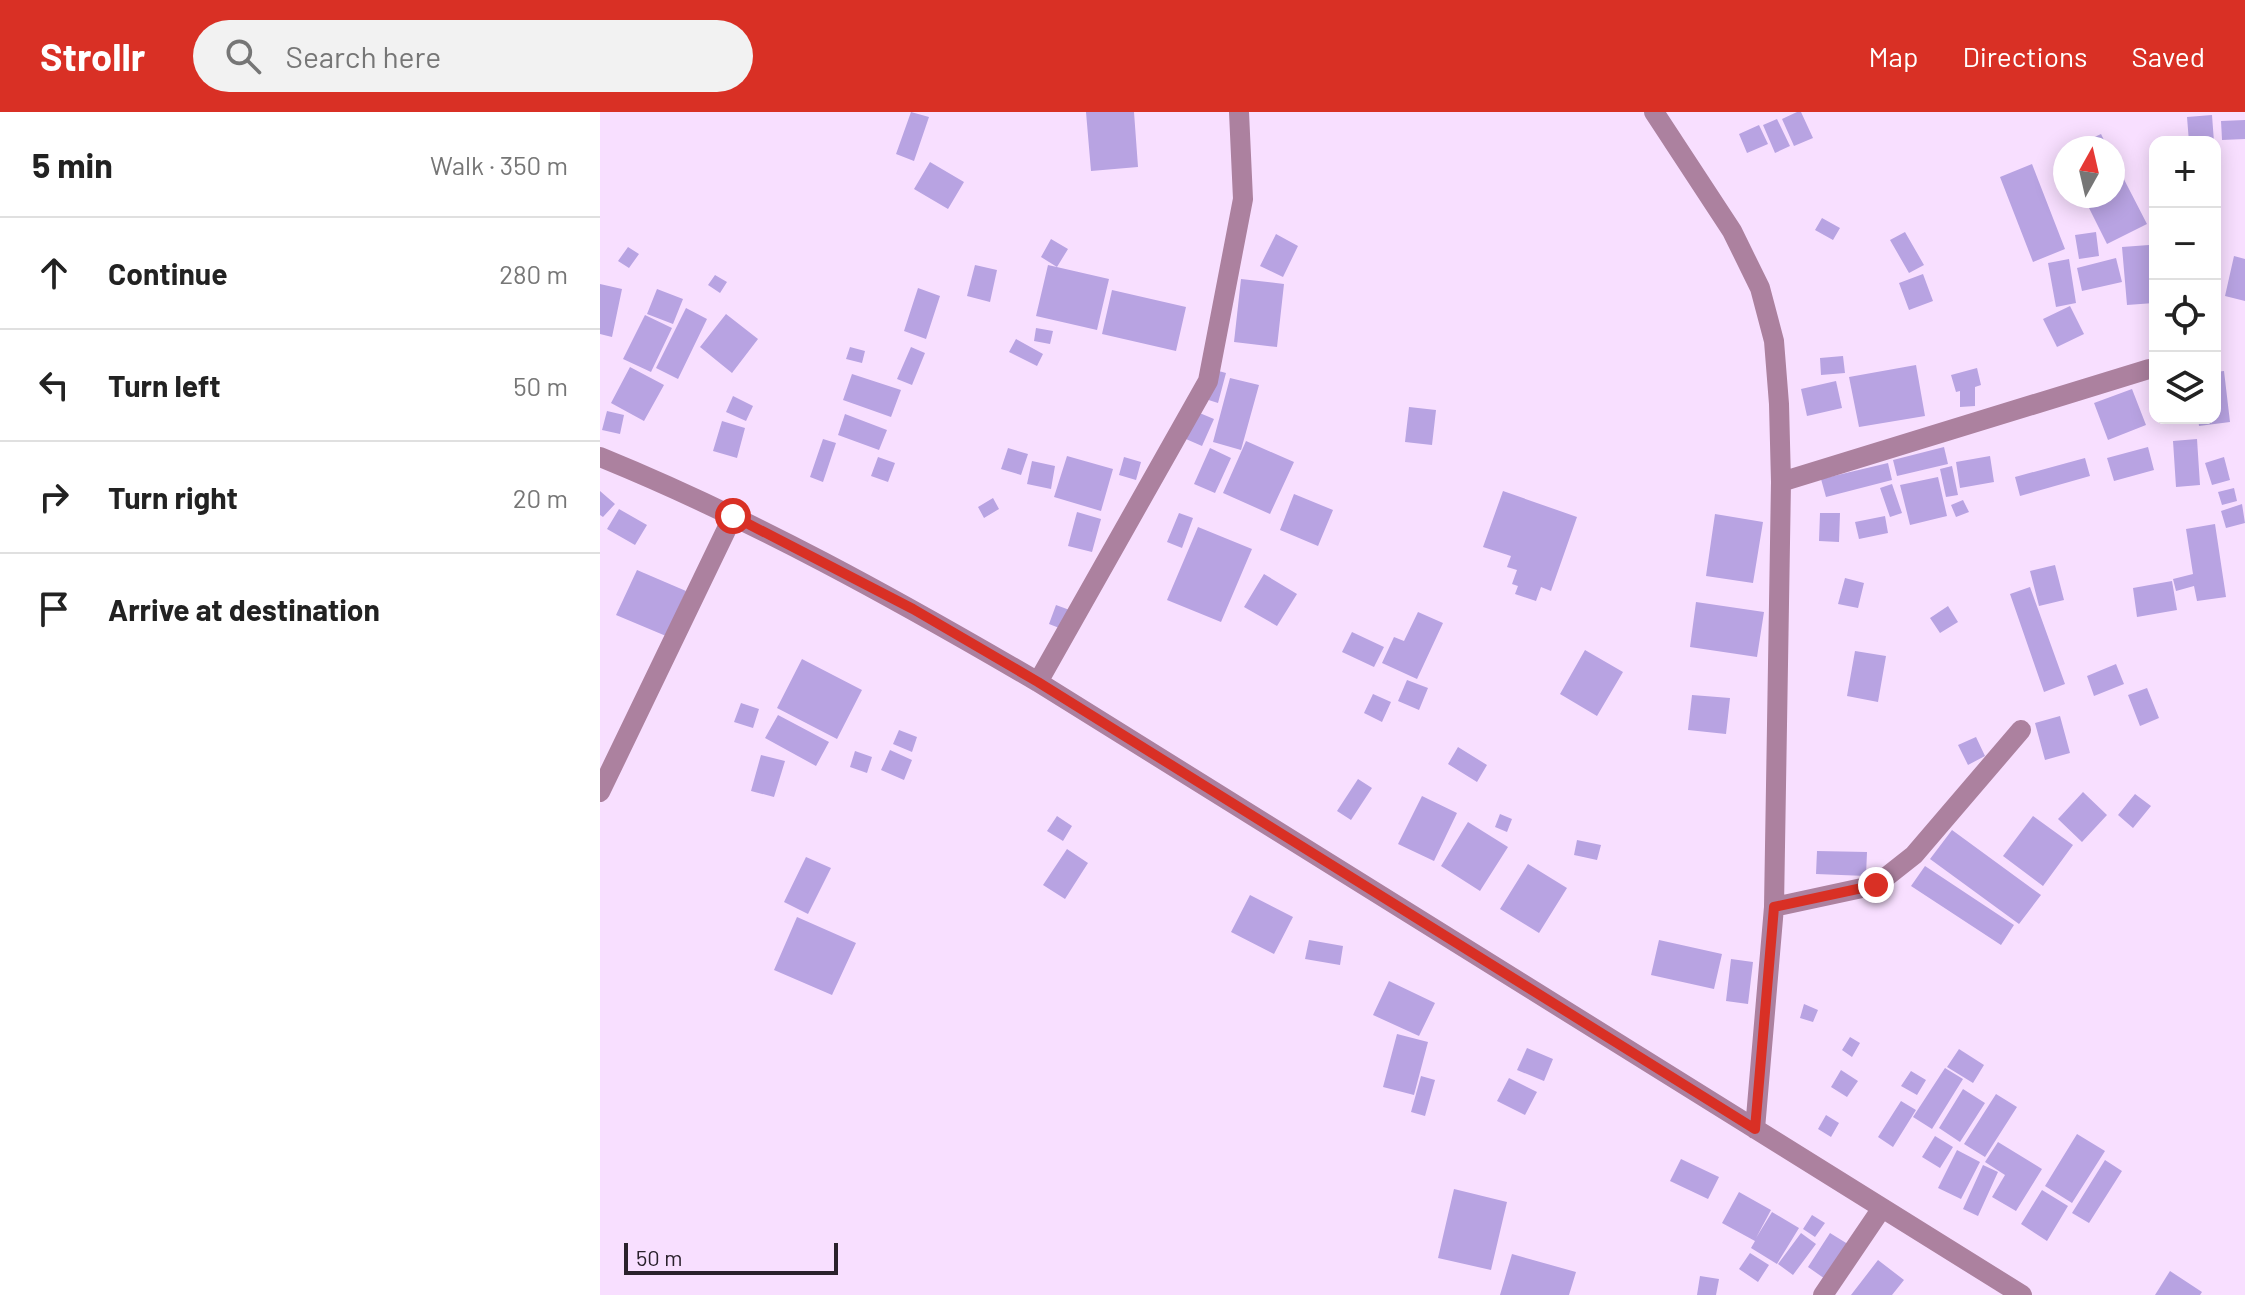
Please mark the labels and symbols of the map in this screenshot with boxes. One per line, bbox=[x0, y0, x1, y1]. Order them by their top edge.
north arrow bbox=[2053, 136, 2125, 208]
route start bbox=[715, 498, 751, 534]
route end bbox=[1858, 867, 1894, 903]
scale bar bbox=[624, 1239, 838, 1275]

